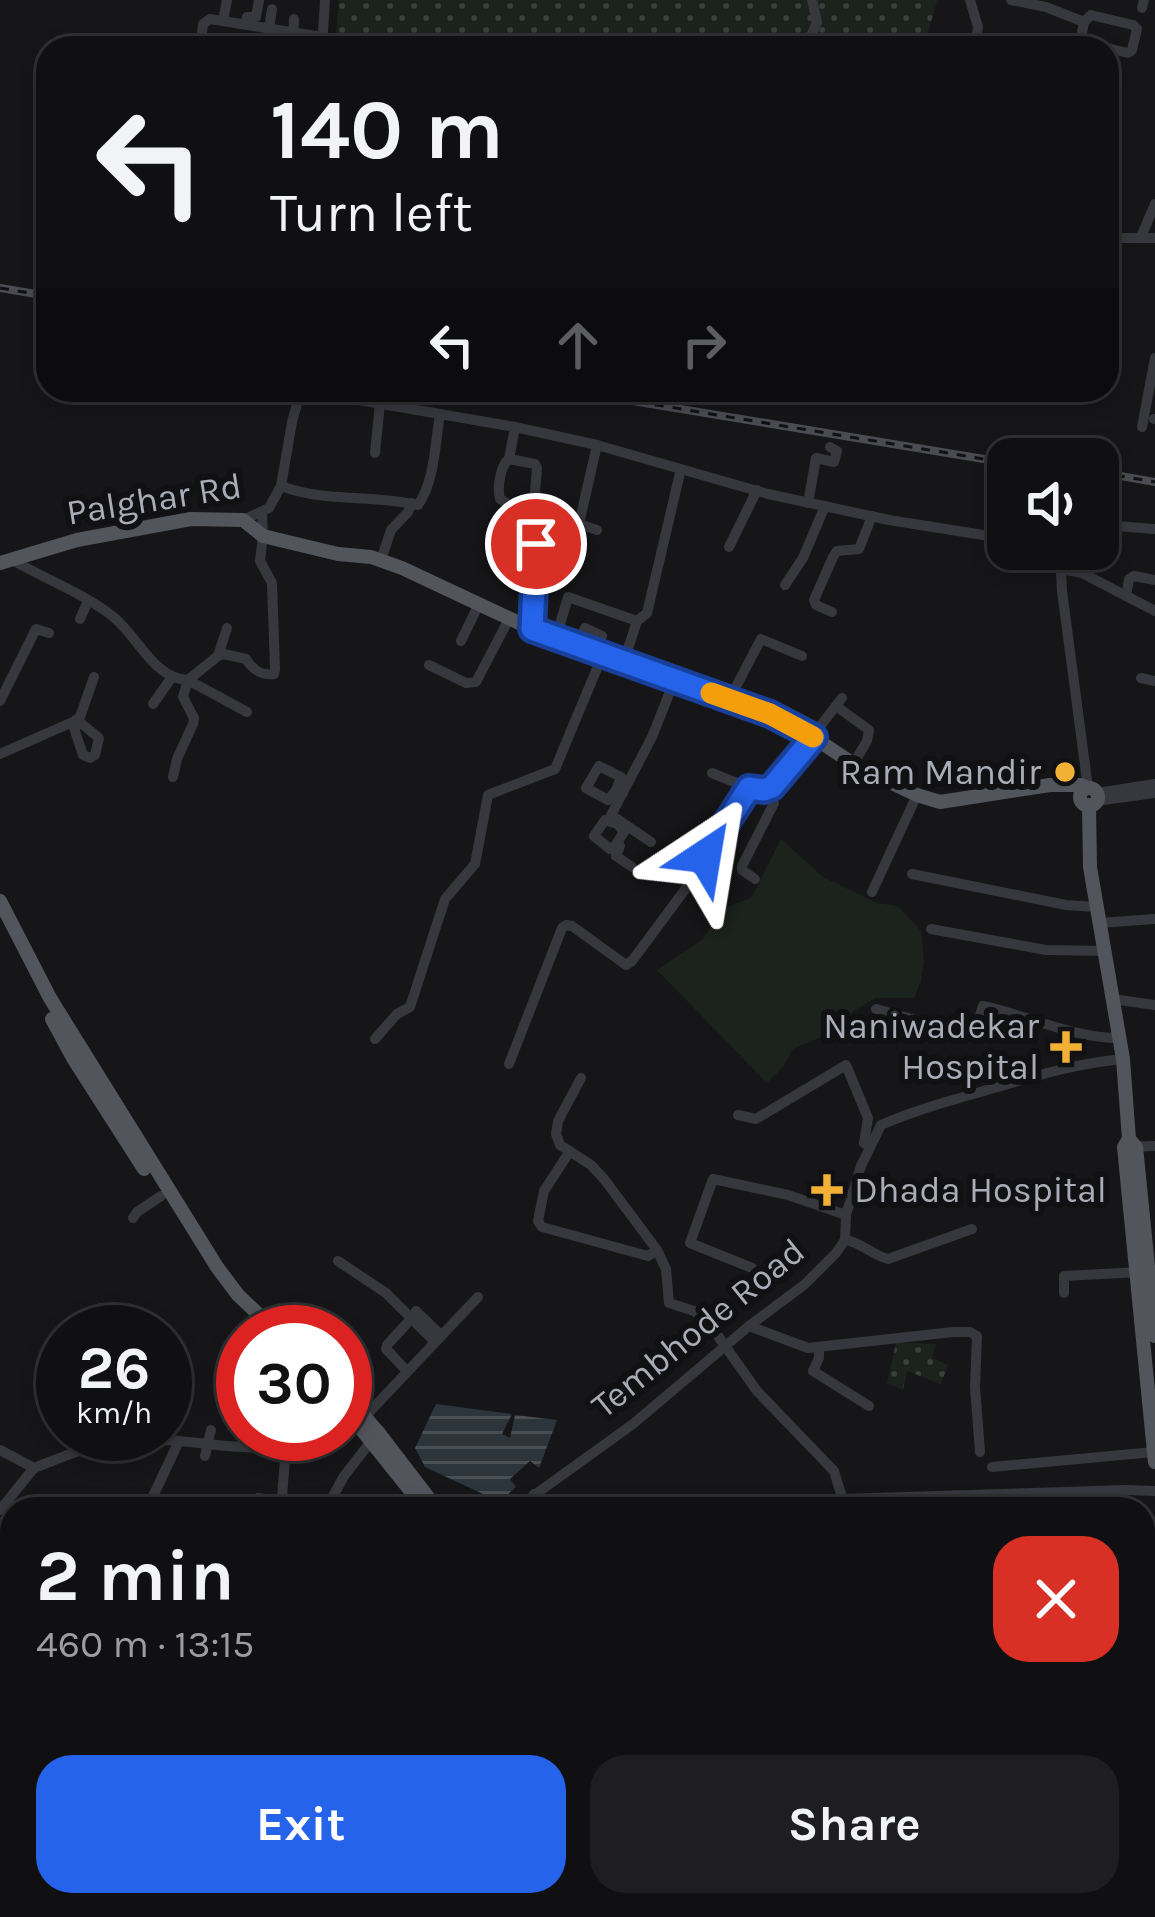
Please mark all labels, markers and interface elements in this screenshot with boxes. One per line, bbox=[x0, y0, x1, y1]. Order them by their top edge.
text: 140 m bbox=[270, 81, 504, 179]
icon: left bbox=[72, 84, 228, 240]
text: Turn left bbox=[270, 181, 473, 245]
icon: left bbox=[419, 312, 485, 378]
icon: ahead bbox=[545, 312, 611, 378]
icon: right bbox=[671, 312, 737, 378]
map controls bbox=[987, 438, 1119, 570]
button: sound bbox=[987, 438, 1119, 570]
street label: Palghar Rd bbox=[63, 464, 245, 534]
pin bbox=[485, 493, 587, 595]
icon: arrive bbox=[503, 511, 569, 577]
place label: Ram Mandir bbox=[840, 751, 1042, 793]
marker: Ram Mandir bbox=[1052, 759, 1078, 785]
position arrow bbox=[642, 793, 768, 919]
place label: Naniwadekar Hospital bbox=[823, 1005, 1040, 1088]
marker: Naniwadekar Hospital bbox=[1050, 1031, 1082, 1063]
place label: Dhada Hospital bbox=[854, 1169, 1107, 1211]
marker: Dhada Hospital bbox=[811, 1174, 843, 1206]
street label: Tembhode Road bbox=[583, 1229, 813, 1427]
speed limit sign: 30 bbox=[216, 1305, 372, 1461]
text: 26 bbox=[78, 1333, 150, 1403]
text: km/h bbox=[76, 1395, 152, 1431]
text: 2 min bbox=[36, 1534, 235, 1618]
button: close bbox=[993, 1536, 1119, 1662]
text: 460 m · 13:15 bbox=[36, 1621, 254, 1667]
button: Exit bbox=[36, 1755, 566, 1893]
button: Share bbox=[590, 1755, 1119, 1893]

